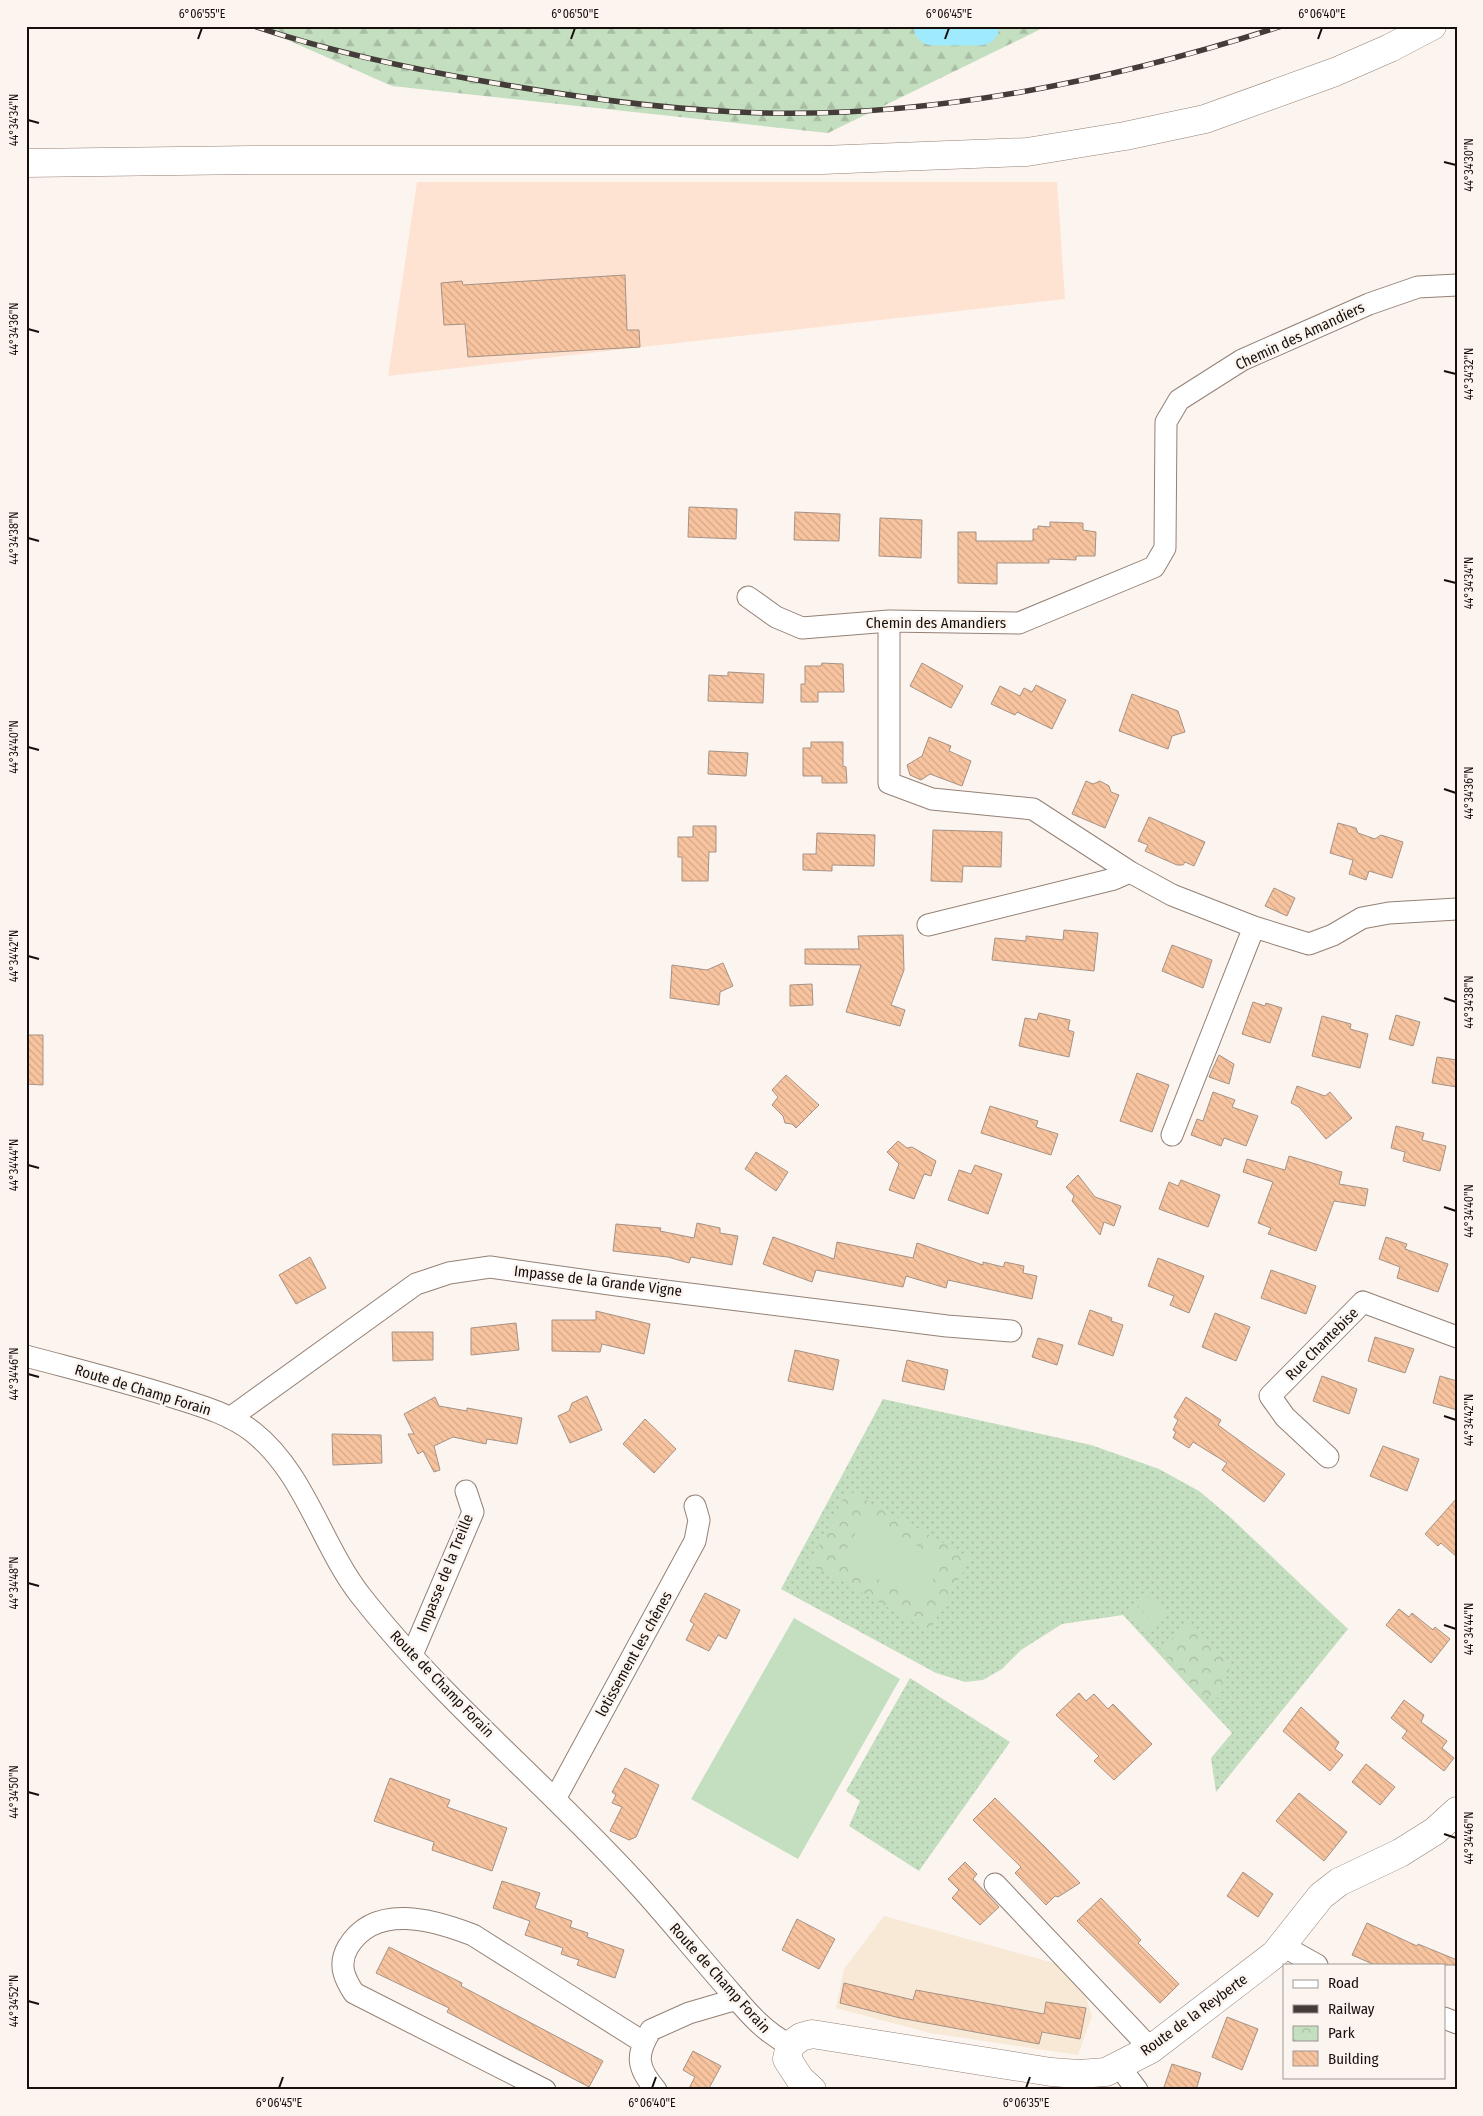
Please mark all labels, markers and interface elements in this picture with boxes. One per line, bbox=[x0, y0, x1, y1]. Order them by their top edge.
text: 6°06'55"E bbox=[179, 7, 226, 21]
text: 6°06'50"E bbox=[551, 7, 599, 21]
text: 6°06'45"E bbox=[926, 7, 973, 21]
text: 6°06'40"E bbox=[1298, 7, 1346, 21]
text: 44°34'34"N bbox=[7, 94, 21, 146]
text: 44°34'30"N bbox=[1462, 138, 1476, 192]
street label: Chemin des Amandiers bbox=[1233, 298, 1367, 374]
text: 44°34'36"N bbox=[7, 302, 21, 356]
text: 44°34'32"N bbox=[1462, 348, 1476, 400]
text: 44°34'38"N bbox=[7, 511, 21, 565]
text: 44°34'34"N bbox=[1462, 557, 1476, 609]
street label: Chemin des Amandiers bbox=[866, 614, 1006, 632]
text: 44°34'40"N bbox=[7, 720, 21, 774]
text: 44°34'36"N bbox=[1462, 766, 1476, 820]
text: 44°34'42"N bbox=[7, 930, 21, 982]
text: 44°34'38"N bbox=[1462, 975, 1476, 1029]
text: 44°34'44"N bbox=[7, 1139, 21, 1191]
text: 44°34'40"N bbox=[1462, 1184, 1476, 1238]
street label: Impasse de la Grande Vigne bbox=[513, 1262, 683, 1300]
street label: Rue Chantebise bbox=[1282, 1304, 1362, 1384]
text: 44°34'46"N bbox=[7, 1347, 21, 1401]
street label: Route de Champ Forain bbox=[73, 1361, 213, 1419]
text: 44°34'42"N bbox=[1462, 1394, 1476, 1446]
street label: Impasse de la Treille bbox=[413, 1511, 477, 1635]
text: 44°34'48"N bbox=[7, 1556, 21, 1610]
street label: lotissement les chênes bbox=[592, 1588, 676, 1720]
text: 44°34'44"N bbox=[1462, 1603, 1476, 1655]
street label: Route de Champ Forain bbox=[386, 1627, 498, 1741]
text: 44°34'50"N bbox=[7, 1765, 21, 1819]
text: 44°34'46"N bbox=[1462, 1811, 1476, 1865]
street label: Route de Champ Forain bbox=[666, 1919, 774, 2037]
legend bbox=[1283, 1964, 1446, 2078]
street label: Route de la Reyberte bbox=[1137, 1970, 1251, 2060]
text: Road bbox=[1328, 1974, 1359, 1992]
text: 44°34'52"N bbox=[7, 1975, 21, 2027]
text: Railway bbox=[1328, 2000, 1375, 2018]
text: Park bbox=[1328, 2024, 1355, 2042]
text: Building bbox=[1328, 2050, 1379, 2068]
text: 6°06'45"E bbox=[256, 2096, 303, 2110]
text: 6°06'40"E bbox=[628, 2096, 676, 2110]
text: 6°06'35"E bbox=[1003, 2096, 1050, 2110]

